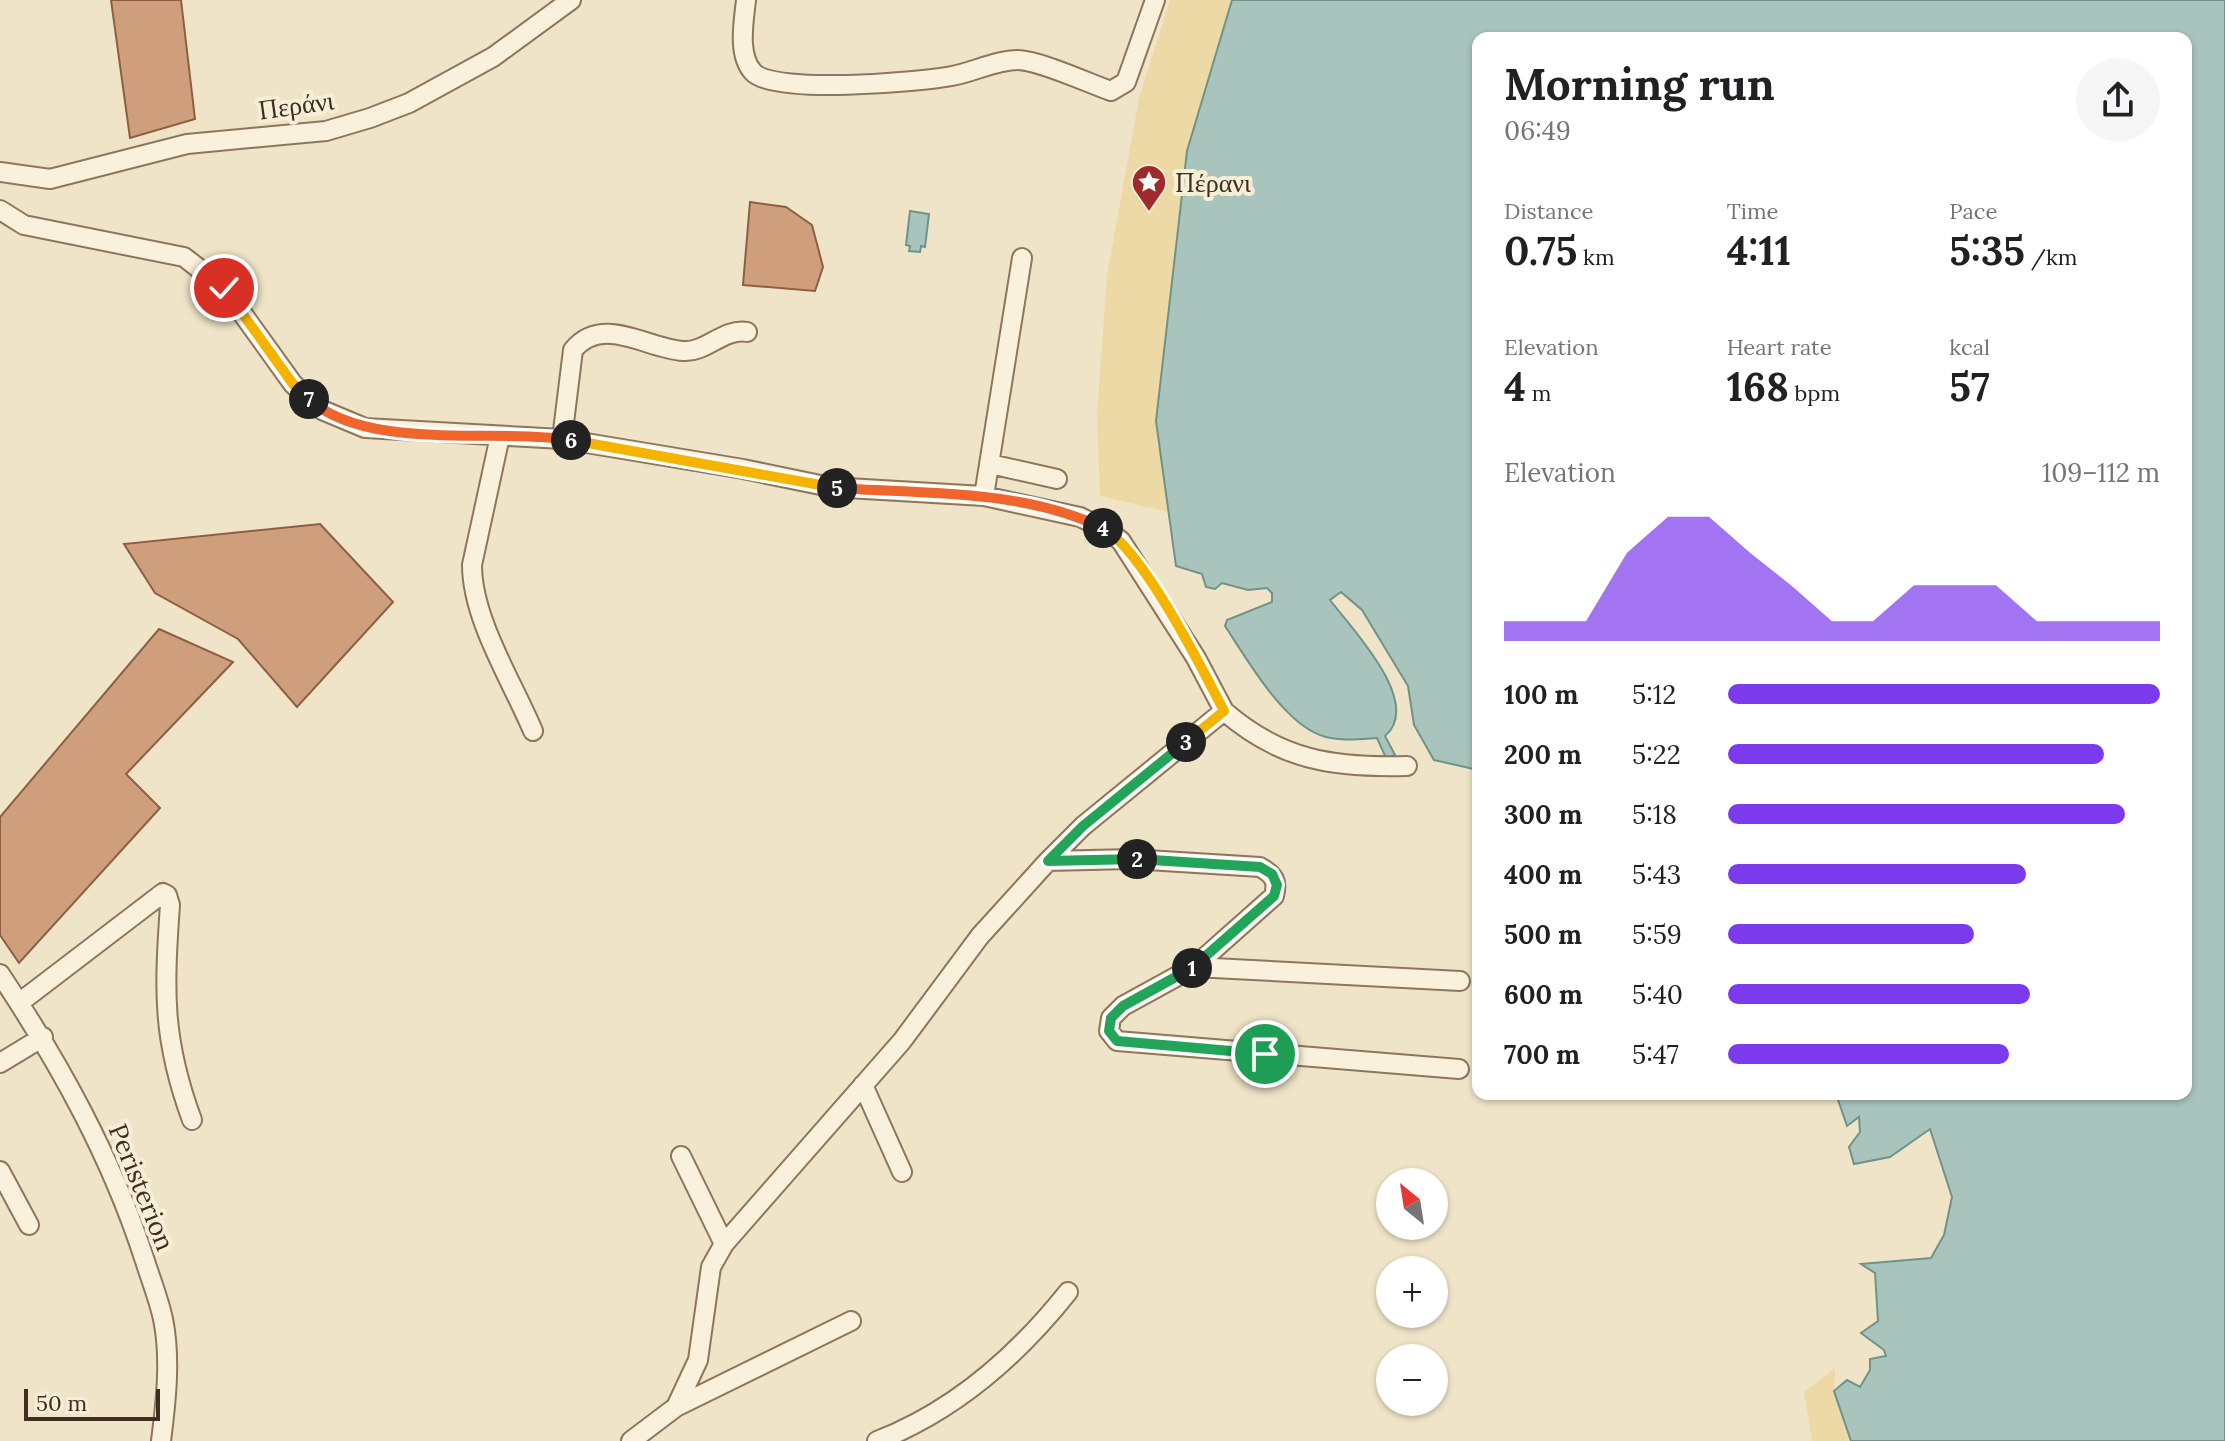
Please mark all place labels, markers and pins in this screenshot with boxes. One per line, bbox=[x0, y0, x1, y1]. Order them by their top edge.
place icon: Πέρανι bbox=[1130, 163, 1168, 213]
place label: Πέρανι bbox=[1175, 166, 1251, 199]
pin bbox=[190, 254, 258, 322]
pin: 7 bbox=[289, 379, 329, 419]
pin: 6 bbox=[551, 420, 591, 460]
pin: 5 bbox=[817, 468, 857, 508]
pin: 4 bbox=[1083, 508, 1123, 548]
pin: 3 bbox=[1166, 722, 1206, 762]
pin: 2 bbox=[1117, 839, 1157, 879]
pin: 1 bbox=[1172, 948, 1212, 988]
pin bbox=[1231, 1020, 1299, 1088]

